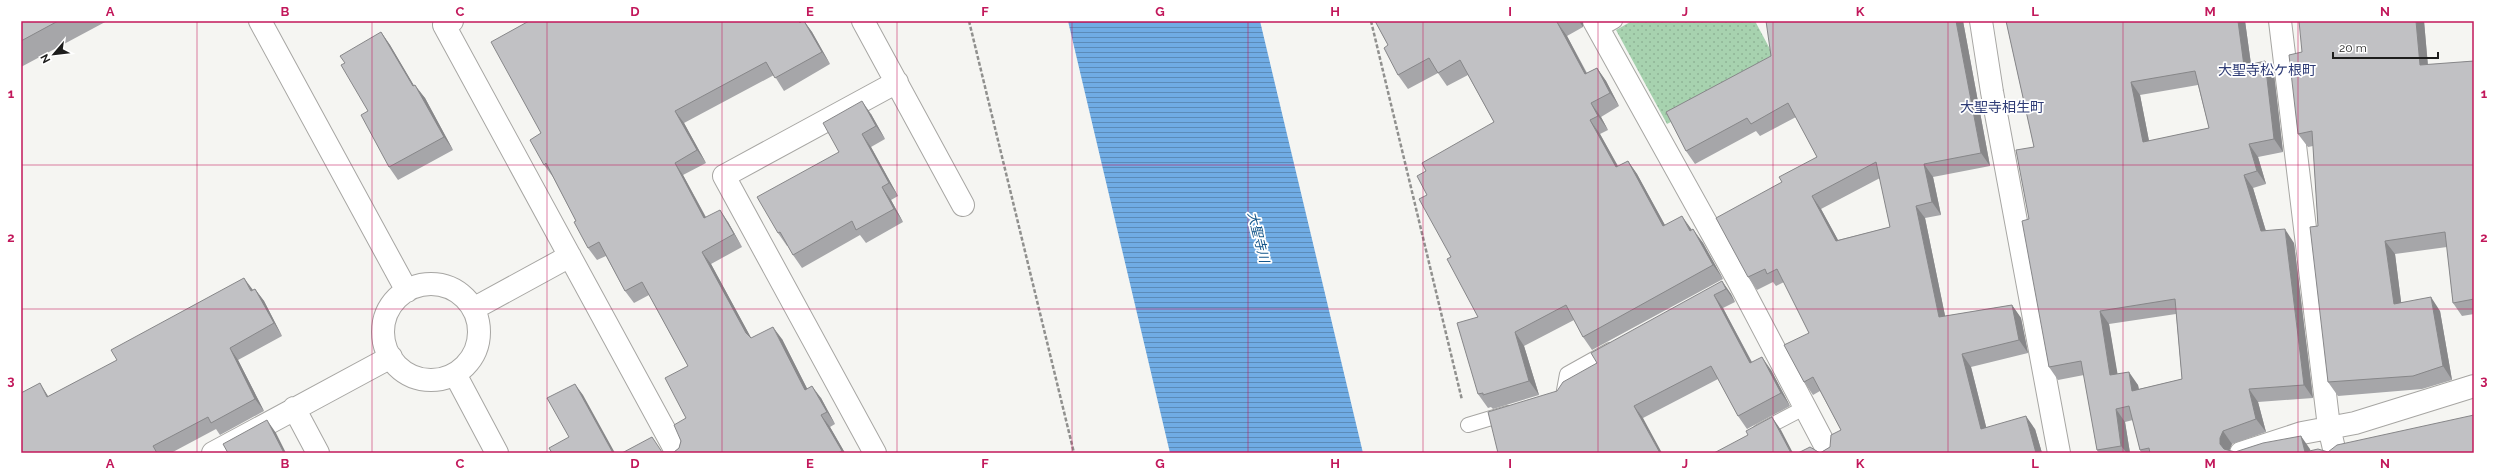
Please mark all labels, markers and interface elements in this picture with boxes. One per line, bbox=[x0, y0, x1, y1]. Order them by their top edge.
text: A bbox=[106, 4, 115, 19]
text: B bbox=[281, 4, 290, 19]
text: C bbox=[456, 4, 465, 19]
text: D bbox=[630, 4, 640, 19]
text: E bbox=[806, 4, 814, 19]
text: F bbox=[981, 4, 989, 19]
text: G bbox=[1155, 4, 1165, 19]
text: H bbox=[1330, 4, 1340, 19]
text: I bbox=[1508, 4, 1512, 19]
text: J bbox=[1682, 4, 1688, 19]
text: K bbox=[1856, 4, 1865, 19]
text: L bbox=[2031, 4, 2039, 19]
text: M bbox=[2204, 4, 2216, 19]
text: N bbox=[2380, 4, 2390, 19]
north arrow bbox=[34, 34, 74, 74]
scale bar bbox=[2333, 34, 2438, 60]
text: 20 m bbox=[2339, 41, 2367, 55]
text: N bbox=[38, 52, 53, 65]
district label: 大聖寺松ケ根町 bbox=[2218, 62, 2316, 78]
text: 1 bbox=[8, 86, 15, 101]
text: 1 bbox=[2481, 86, 2488, 101]
district label: 大聖寺相生町 bbox=[1960, 99, 2044, 115]
water label: 大聖寺川 bbox=[1245, 210, 1273, 266]
text: 2 bbox=[7, 230, 15, 245]
text: 2 bbox=[2480, 230, 2488, 245]
text: 3 bbox=[7, 373, 15, 388]
text: 3 bbox=[2480, 373, 2488, 388]
text: A bbox=[106, 456, 115, 471]
text: B bbox=[281, 456, 290, 471]
text: C bbox=[456, 456, 465, 471]
text: D bbox=[630, 456, 640, 471]
text: E bbox=[806, 456, 814, 471]
text: F bbox=[981, 456, 989, 471]
text: G bbox=[1155, 456, 1165, 471]
text: H bbox=[1330, 456, 1340, 471]
text: I bbox=[1508, 456, 1512, 471]
text: J bbox=[1682, 456, 1688, 471]
text: K bbox=[1856, 456, 1865, 471]
text: L bbox=[2031, 456, 2039, 471]
text: M bbox=[2204, 456, 2216, 471]
text: N bbox=[2380, 456, 2390, 471]

